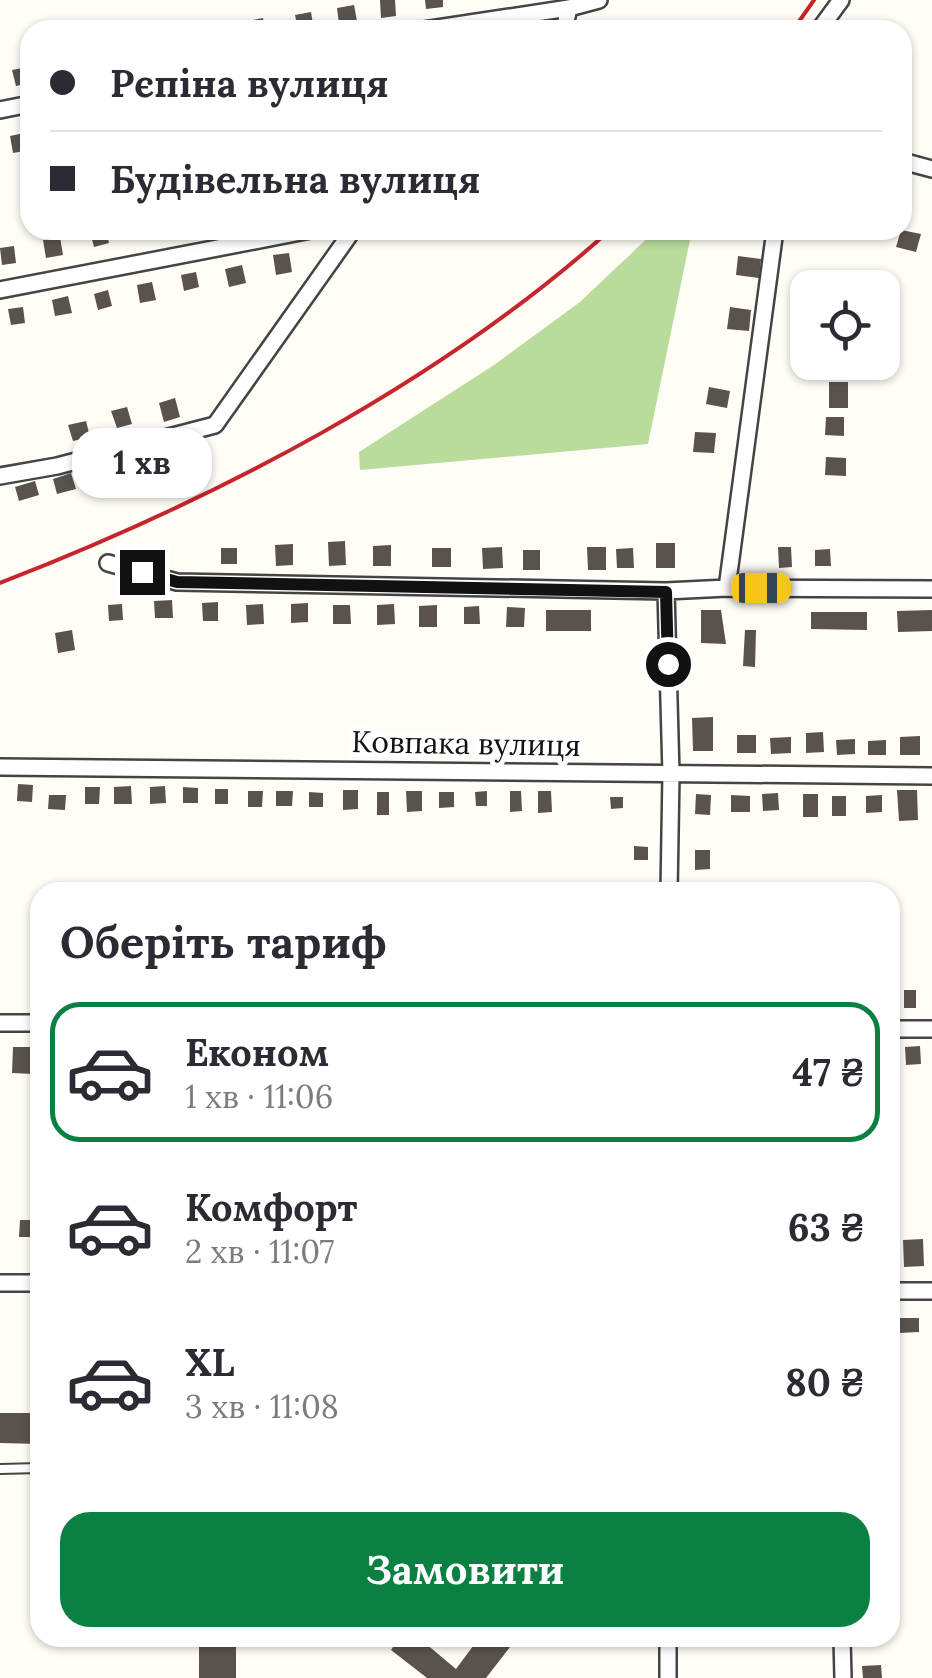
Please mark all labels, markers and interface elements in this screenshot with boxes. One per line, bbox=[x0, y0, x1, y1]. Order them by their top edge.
text: Рєпіна вулиця bbox=[110, 59, 389, 107]
text: Будівельна вулиця bbox=[110, 155, 481, 203]
map controls bbox=[790, 270, 900, 380]
button: locate bbox=[790, 270, 900, 380]
callout: 1 хв bbox=[72, 427, 212, 497]
text: 1 хв bbox=[113, 442, 171, 483]
route end bbox=[120, 550, 165, 595]
car bbox=[731, 573, 791, 603]
route start bbox=[646, 642, 691, 687]
street label: Ковпака вулиця bbox=[351, 722, 581, 765]
text: Оберіть тариф bbox=[60, 913, 387, 970]
icon: car bbox=[65, 1027, 155, 1117]
text: Економ bbox=[185, 1028, 329, 1076]
text: 47 ₴ bbox=[792, 1048, 865, 1096]
text: 1 хв · 11:06 bbox=[185, 1076, 333, 1117]
icon: car bbox=[65, 1182, 155, 1272]
text: Комфорт bbox=[185, 1183, 357, 1231]
text: 63 ₴ bbox=[788, 1203, 865, 1251]
text: 2 хв · 11:07 bbox=[185, 1231, 334, 1272]
icon: car bbox=[65, 1337, 155, 1427]
text: XL bbox=[185, 1338, 235, 1386]
text: 80 ₴ bbox=[785, 1358, 865, 1406]
text: 3 хв · 11:08 bbox=[185, 1386, 339, 1427]
button: Замовити bbox=[60, 1512, 870, 1627]

